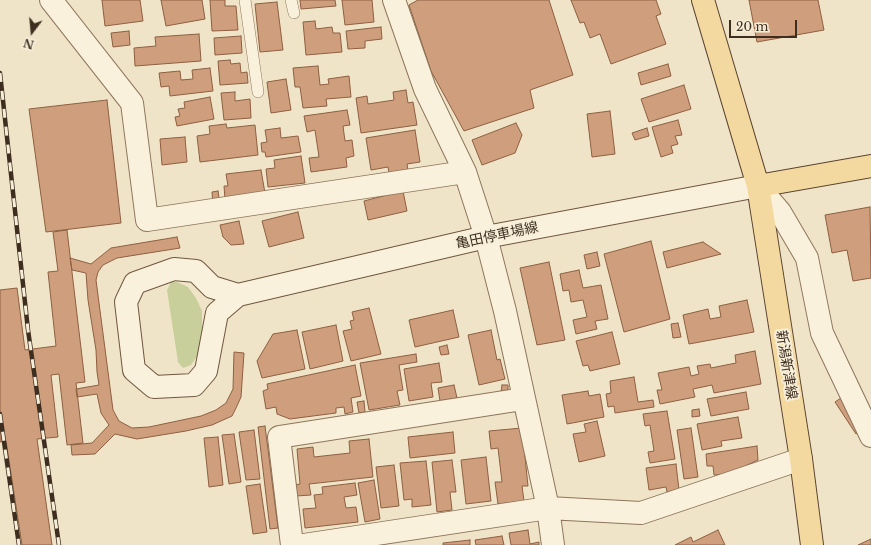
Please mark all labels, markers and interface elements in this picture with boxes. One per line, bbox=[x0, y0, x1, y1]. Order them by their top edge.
north arrow bbox=[12, 12, 52, 52]
scale bar bbox=[731, 12, 799, 38]
text: 20 m bbox=[736, 19, 768, 34]
text: N bbox=[22, 35, 36, 52]
street label: 亀田停車場線 bbox=[454, 219, 540, 253]
street label: 新潟新津線 bbox=[772, 329, 800, 401]

